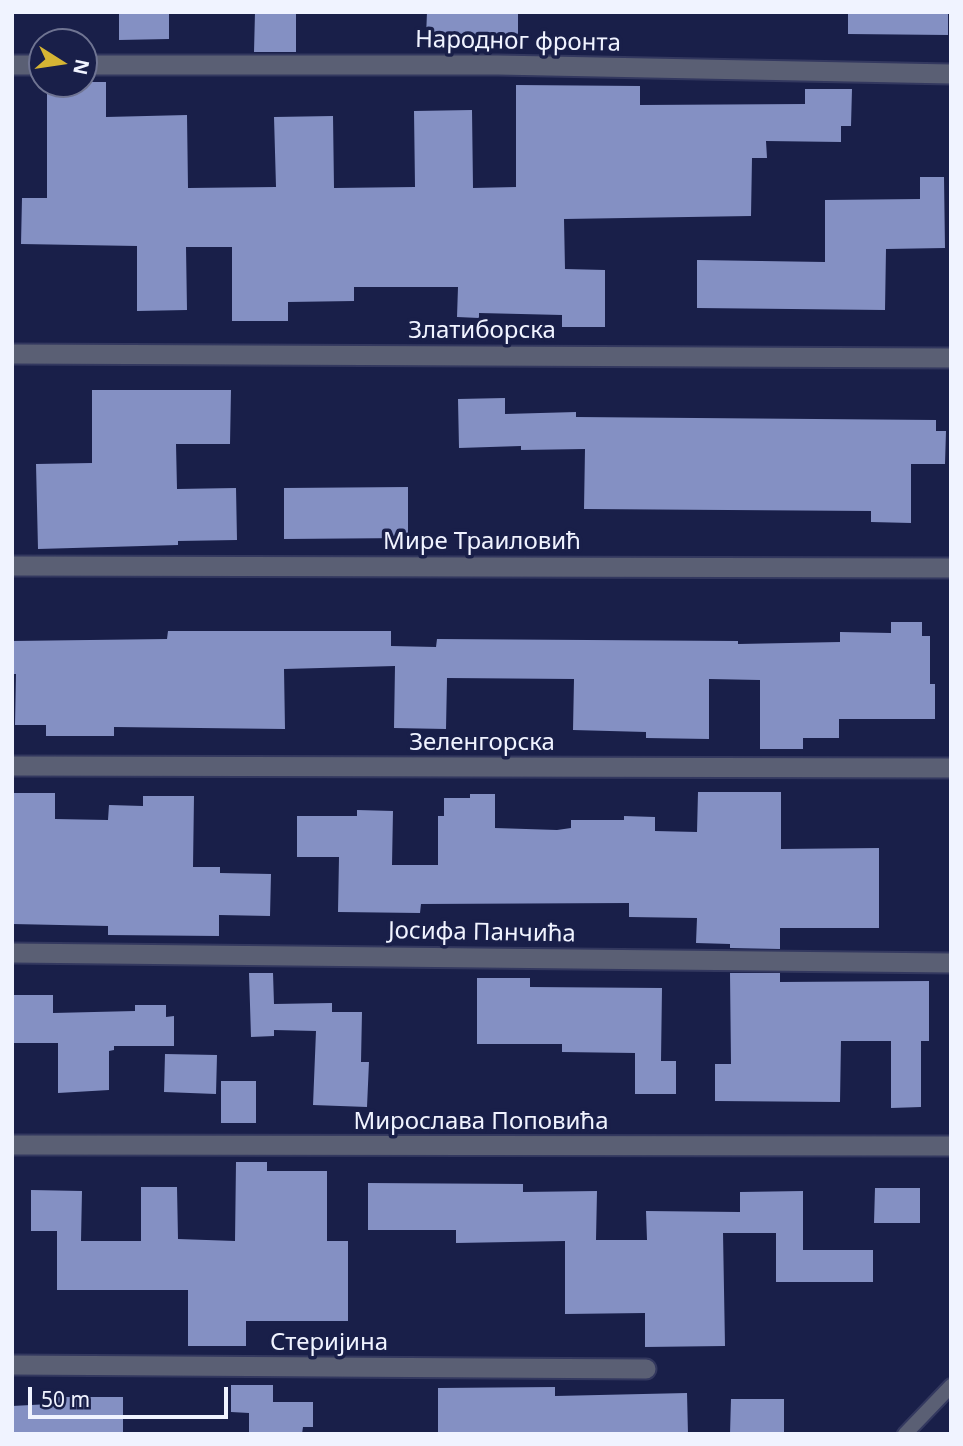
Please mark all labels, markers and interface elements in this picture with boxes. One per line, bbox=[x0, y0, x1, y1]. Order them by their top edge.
street label: Народног фронта bbox=[415, 26, 621, 58]
north arrow bbox=[28, 28, 98, 98]
text: N bbox=[67, 57, 96, 77]
street label: Златиборска bbox=[408, 317, 556, 345]
street label: Мире Траиловић bbox=[383, 528, 581, 556]
street label: Зеленгорска bbox=[409, 729, 555, 757]
street label: Јосифа Панчића bbox=[388, 917, 576, 949]
street label: Мирослава Поповића bbox=[353, 1108, 609, 1136]
street label: Стеријина bbox=[270, 1329, 388, 1357]
scale bar bbox=[32, 1372, 231, 1416]
text: 50 m bbox=[41, 1385, 90, 1413]

